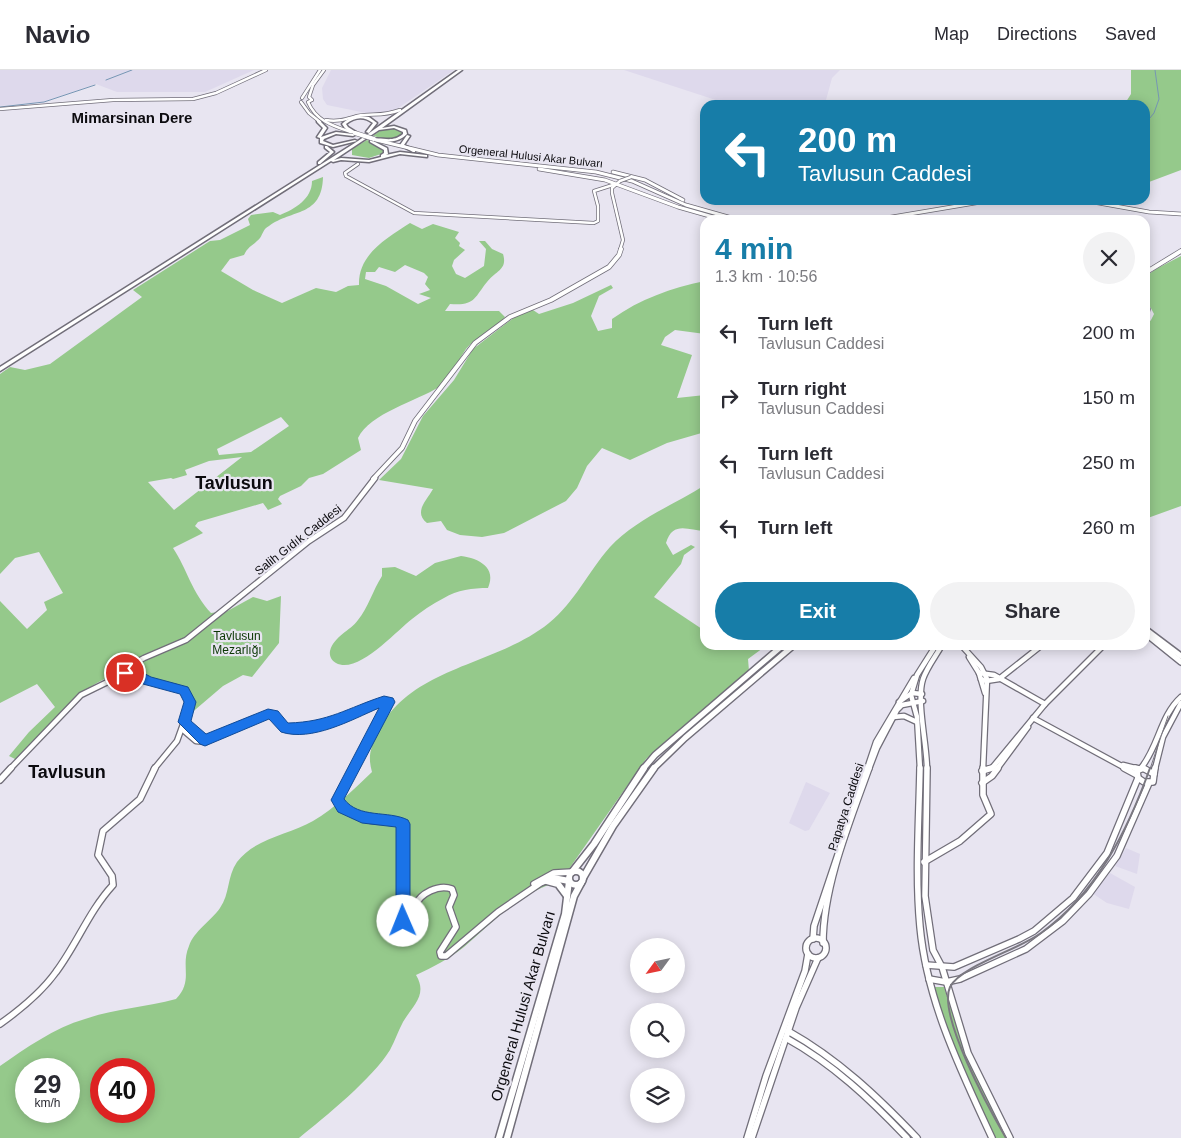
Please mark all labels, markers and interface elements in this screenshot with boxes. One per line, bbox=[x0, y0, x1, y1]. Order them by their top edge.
text: Navio bbox=[25, 21, 90, 48]
text: Map bbox=[934, 24, 969, 44]
text: Directions bbox=[997, 24, 1077, 44]
text: Saved bbox=[1105, 24, 1156, 44]
district label: Mimarsinan Dere bbox=[72, 109, 192, 126]
icon: left bbox=[715, 120, 780, 185]
text: 200 m bbox=[798, 120, 897, 159]
street label: Orgeneral Hulusi Akar Bulvarı bbox=[458, 142, 604, 170]
text: Tavlusun Caddesi bbox=[798, 161, 972, 186]
text: 4 min bbox=[715, 232, 793, 265]
button: close bbox=[1083, 232, 1135, 284]
text: 1.3 km · 10:56 bbox=[715, 268, 817, 285]
text: Turn left bbox=[758, 313, 833, 334]
icon: left bbox=[715, 319, 743, 347]
text: 200 m bbox=[1082, 322, 1135, 343]
text: Tavlusun Caddesi bbox=[758, 335, 884, 352]
text: Turn right bbox=[758, 378, 846, 399]
icon: right bbox=[715, 384, 743, 412]
text: 150 m bbox=[1082, 387, 1135, 408]
text: Tavlusun Caddesi bbox=[758, 400, 884, 417]
text: Turn left bbox=[758, 443, 833, 464]
icon: left bbox=[715, 449, 743, 477]
text: 250 m bbox=[1082, 452, 1135, 473]
text: Tavlusun Caddesi bbox=[758, 465, 884, 482]
district label: Tavlusun bbox=[195, 473, 273, 493]
street label: Salih Gıdık Caddesi bbox=[252, 502, 344, 578]
icon: left bbox=[715, 514, 743, 542]
text: Turn left bbox=[758, 517, 833, 538]
text: 260 m bbox=[1082, 517, 1135, 538]
button: Exit bbox=[715, 582, 920, 640]
button: Share bbox=[930, 582, 1135, 640]
park label: Tavlusun Mezarlığı bbox=[212, 629, 262, 657]
pin bbox=[104, 652, 146, 694]
icon: arrive bbox=[111, 659, 139, 687]
street label: Papatya Caddesi bbox=[825, 761, 867, 853]
district label: Tavlusun bbox=[28, 762, 106, 782]
position arrow bbox=[376, 894, 428, 946]
street label: Orgeneral Hulusi Akar Bulvarı bbox=[487, 909, 558, 1103]
north arrow bbox=[630, 938, 685, 992]
map controls bbox=[630, 938, 685, 1123]
button: search bbox=[630, 1003, 685, 1058]
speed limit sign: 40 bbox=[90, 1058, 155, 1123]
button: layers bbox=[630, 1068, 685, 1123]
text: 29 bbox=[34, 1070, 61, 1098]
text: km/h bbox=[34, 1096, 61, 1110]

